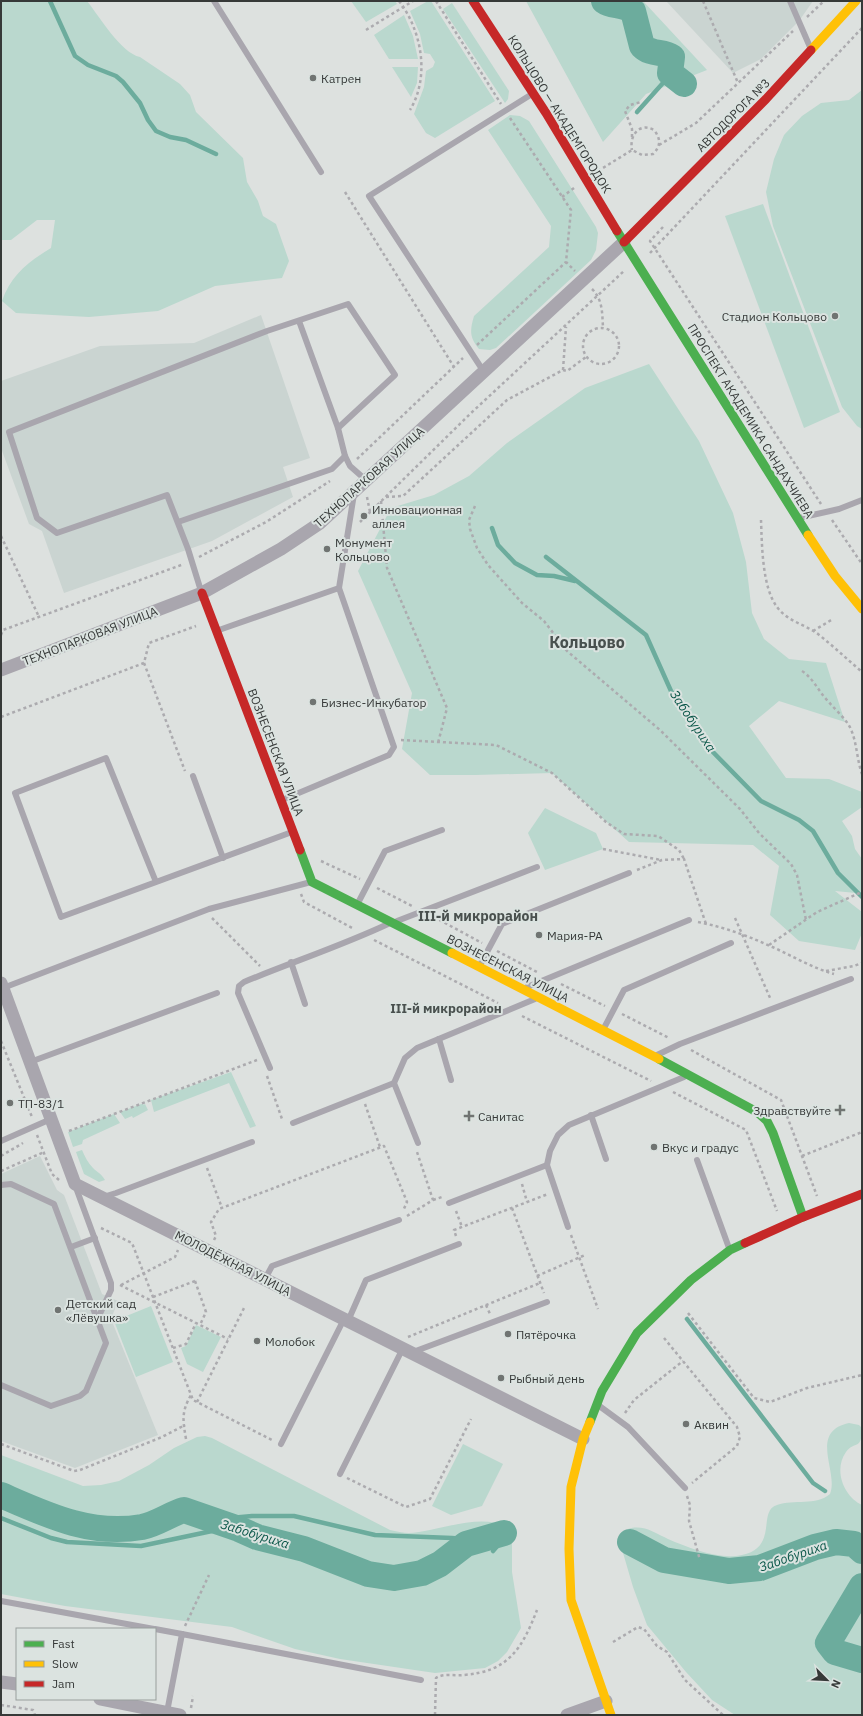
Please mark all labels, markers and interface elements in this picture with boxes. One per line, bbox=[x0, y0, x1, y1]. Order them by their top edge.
street label: КОЛЬЦОВО — АКАДЕМГОРОДОК bbox=[505, 32, 615, 196]
place label: Катрен bbox=[321, 71, 361, 86]
marker: Катрен bbox=[308, 73, 318, 83]
street label: АВТОДОРОГА №3 bbox=[693, 75, 773, 155]
place label: Стадион Кольцово bbox=[722, 309, 827, 324]
marker: Стадион Кольцово bbox=[830, 311, 840, 321]
street label: ПРОСПЕКТ АКАДЕМИКА САНДАХЧИЕВА bbox=[685, 321, 818, 521]
street label: ТЕХНОПАРКОВАЯ УЛИЦА bbox=[311, 423, 427, 530]
place label: Инновационная аллея bbox=[372, 502, 462, 531]
marker: Инновационная аллея bbox=[359, 511, 369, 521]
place label: Монумент Кольцово bbox=[335, 535, 393, 564]
marker: Монумент Кольцово bbox=[322, 544, 332, 554]
street label: ТЕХНОПАРКОВАЯ УЛИЦА bbox=[20, 603, 160, 669]
district label: Кольцово bbox=[549, 632, 625, 652]
street label: ВОЗНЕСЕНСКАЯ УЛИЦА bbox=[245, 686, 307, 818]
water label: Забобуриха bbox=[666, 687, 720, 755]
place label: Бизнес-Инкубатор bbox=[321, 695, 426, 710]
marker: Бизнес-Инкубатор bbox=[308, 697, 318, 707]
district label: III-й микрорайон bbox=[418, 907, 538, 925]
place label: Мария-РА bbox=[547, 928, 603, 943]
marker: Мария-РА bbox=[534, 930, 544, 940]
street label: ВОЗНЕСЕНСКАЯ УЛИЦА bbox=[444, 931, 572, 1005]
district label: III-й микрорайон bbox=[390, 1000, 502, 1017]
place label: ТП-83/1 bbox=[18, 1096, 64, 1111]
marker: ТП-83/1 bbox=[5, 1098, 15, 1108]
place label: Здравствуйте bbox=[753, 1103, 831, 1118]
marker: Здравствуйте bbox=[834, 1104, 846, 1116]
place label: Санитас bbox=[478, 1109, 524, 1124]
marker: Санитас bbox=[463, 1110, 475, 1122]
place label: Вкус и градус bbox=[662, 1140, 739, 1155]
marker: Вкус и градус bbox=[649, 1142, 659, 1152]
street label: МОЛОДЁЖНАЯ УЛИЦА bbox=[172, 1227, 294, 1299]
place label: Детский сад «Лёвушка» bbox=[66, 1296, 136, 1325]
marker: Детский сад «Лёвушка» bbox=[53, 1305, 63, 1315]
place label: Пятёрочка bbox=[516, 1327, 576, 1342]
marker: Пятёрочка bbox=[503, 1329, 513, 1339]
place label: Молобок bbox=[265, 1334, 315, 1349]
marker: Молобок bbox=[252, 1336, 262, 1346]
place label: Рыбный день bbox=[509, 1371, 584, 1386]
marker: Рыбный день bbox=[496, 1373, 506, 1383]
place label: Аквин bbox=[694, 1417, 729, 1432]
marker: Аквин bbox=[681, 1419, 691, 1429]
water label: Забобуриха bbox=[219, 1515, 291, 1553]
water label: Забобуриха bbox=[757, 1536, 829, 1576]
legend bbox=[16, 1628, 156, 1700]
text: Fast bbox=[52, 1636, 75, 1651]
text: Slow bbox=[52, 1656, 78, 1671]
north arrow bbox=[807, 1660, 847, 1700]
text: Jam bbox=[52, 1676, 75, 1691]
text: N bbox=[828, 1678, 844, 1691]

